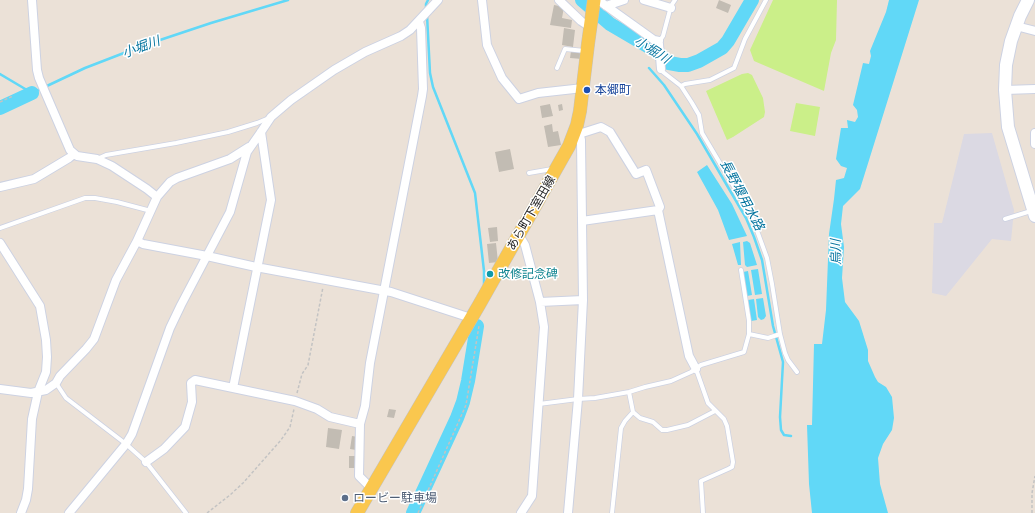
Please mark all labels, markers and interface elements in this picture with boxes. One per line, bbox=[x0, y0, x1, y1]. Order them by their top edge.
water label: 小堀川 bbox=[120, 33, 162, 61]
water label: 小堀川 bbox=[631, 33, 673, 67]
place label: 本郷町 bbox=[595, 83, 631, 97]
marker: 本郷町 bbox=[582, 85, 592, 95]
water label: 長野堰用水路 bbox=[717, 157, 767, 233]
street label: あら町下室田線 bbox=[504, 173, 558, 253]
water label: 烏川 bbox=[828, 239, 844, 265]
place label: 改修記念碑 bbox=[498, 267, 558, 281]
marker: 改修記念碑 bbox=[485, 269, 495, 279]
place label: ロービー駐車場 bbox=[353, 491, 437, 505]
marker: ロービー駐車場 bbox=[340, 493, 350, 503]

